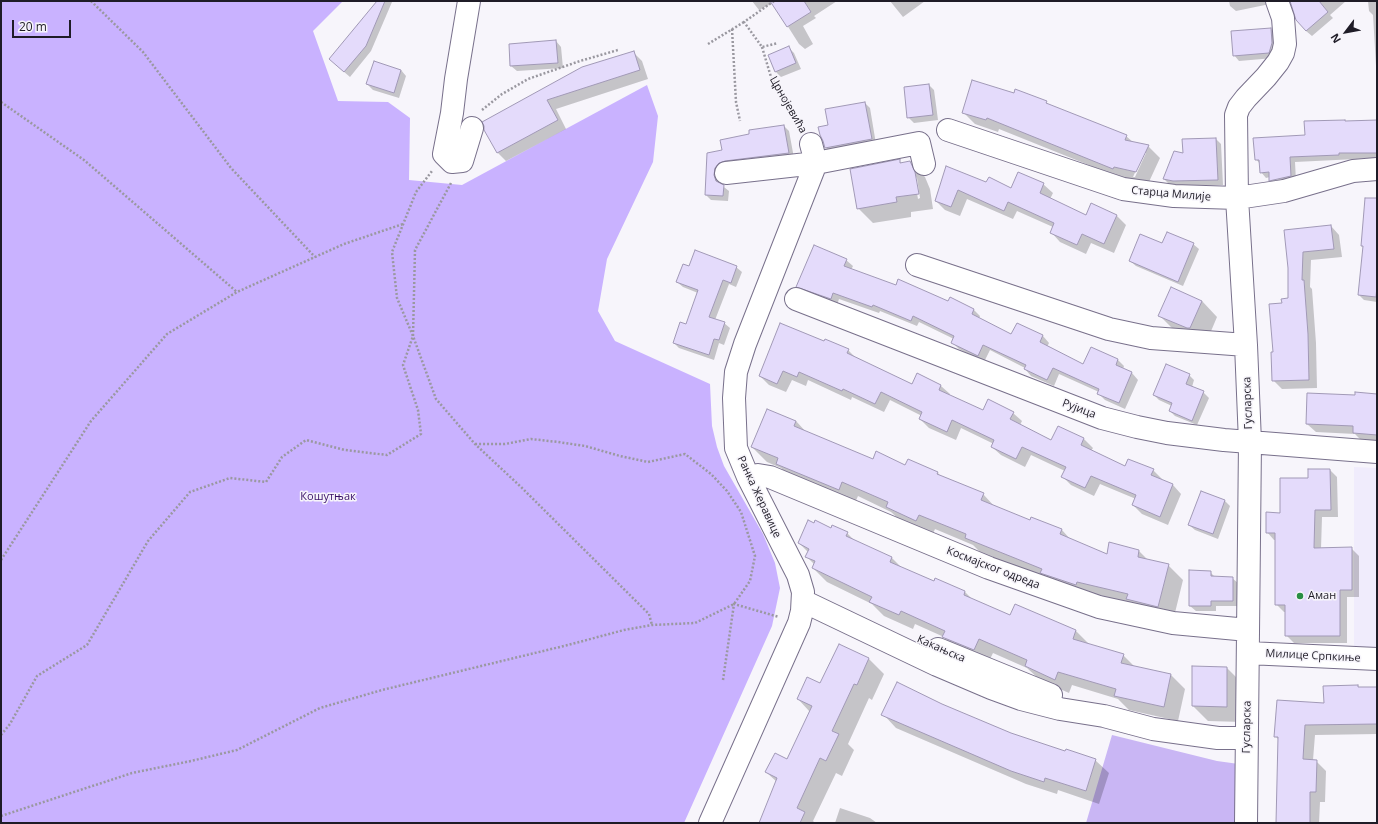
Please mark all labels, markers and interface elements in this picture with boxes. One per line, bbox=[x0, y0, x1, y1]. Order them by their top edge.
scale bar bbox=[14, 12, 73, 38]
north arrow bbox=[1326, 12, 1366, 52]
text: 20 m bbox=[19, 18, 47, 35]
text: N bbox=[1327, 31, 1344, 46]
street label: Црнојевића bbox=[766, 74, 810, 136]
street label: Старца Милије bbox=[1131, 184, 1211, 204]
street label: Гусларска bbox=[1240, 376, 1256, 430]
street label: Рујица bbox=[1060, 397, 1098, 421]
street label: Ранка Жеравице bbox=[734, 454, 784, 540]
park label: Кошутњак bbox=[300, 490, 356, 504]
street label: Космајског одреда bbox=[944, 544, 1042, 592]
place label: Аман bbox=[1308, 589, 1336, 603]
marker: Аман bbox=[1295, 591, 1305, 601]
street label: Какањска bbox=[915, 633, 967, 665]
street label: Милице Српкиње bbox=[1265, 647, 1361, 665]
street label: Гусларска bbox=[1240, 701, 1254, 753]

